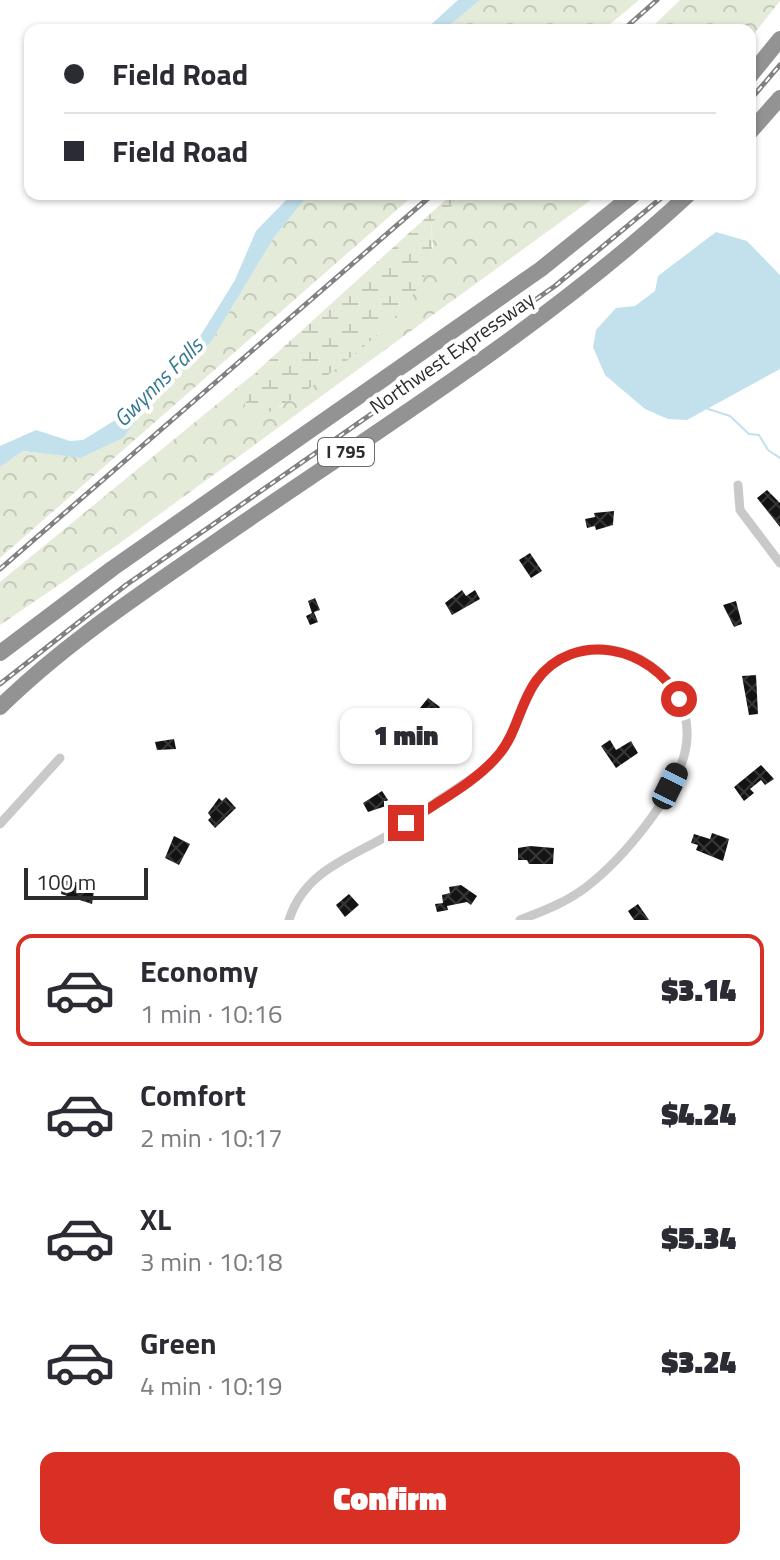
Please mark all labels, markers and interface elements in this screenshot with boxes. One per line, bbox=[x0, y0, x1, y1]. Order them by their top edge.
text: Field Road bbox=[112, 51, 248, 97]
text: Field Road bbox=[112, 128, 248, 174]
street label: Northwest Expressway bbox=[363, 284, 541, 421]
water label: Gwynns Falls bbox=[105, 328, 212, 435]
road number: I 795 bbox=[318, 438, 374, 466]
route start bbox=[661, 681, 697, 717]
callout: 1 min bbox=[340, 707, 472, 763]
text: 1 min bbox=[374, 716, 438, 755]
car bbox=[649, 759, 691, 813]
route end bbox=[388, 805, 424, 841]
scale bar bbox=[24, 864, 148, 900]
text: 100 m bbox=[36, 865, 96, 899]
text: Economy bbox=[140, 948, 258, 994]
icon: car bbox=[44, 954, 116, 1026]
text: $3.14 bbox=[662, 967, 736, 1013]
text: 1 min · 10:16 bbox=[140, 994, 283, 1033]
text: Comfort bbox=[140, 1072, 246, 1118]
icon: car bbox=[44, 1078, 116, 1150]
text: $4.24 bbox=[662, 1091, 736, 1137]
text: 2 min · 10:17 bbox=[140, 1118, 283, 1157]
text: XL bbox=[140, 1196, 171, 1242]
icon: car bbox=[44, 1202, 116, 1274]
text: $5.34 bbox=[662, 1215, 736, 1261]
text: 3 min · 10:18 bbox=[140, 1242, 283, 1281]
text: Green bbox=[140, 1320, 217, 1366]
icon: car bbox=[44, 1326, 116, 1398]
text: $3.24 bbox=[662, 1339, 736, 1385]
text: 4 min · 10:19 bbox=[140, 1366, 283, 1405]
button: Confirm bbox=[40, 1452, 740, 1544]

